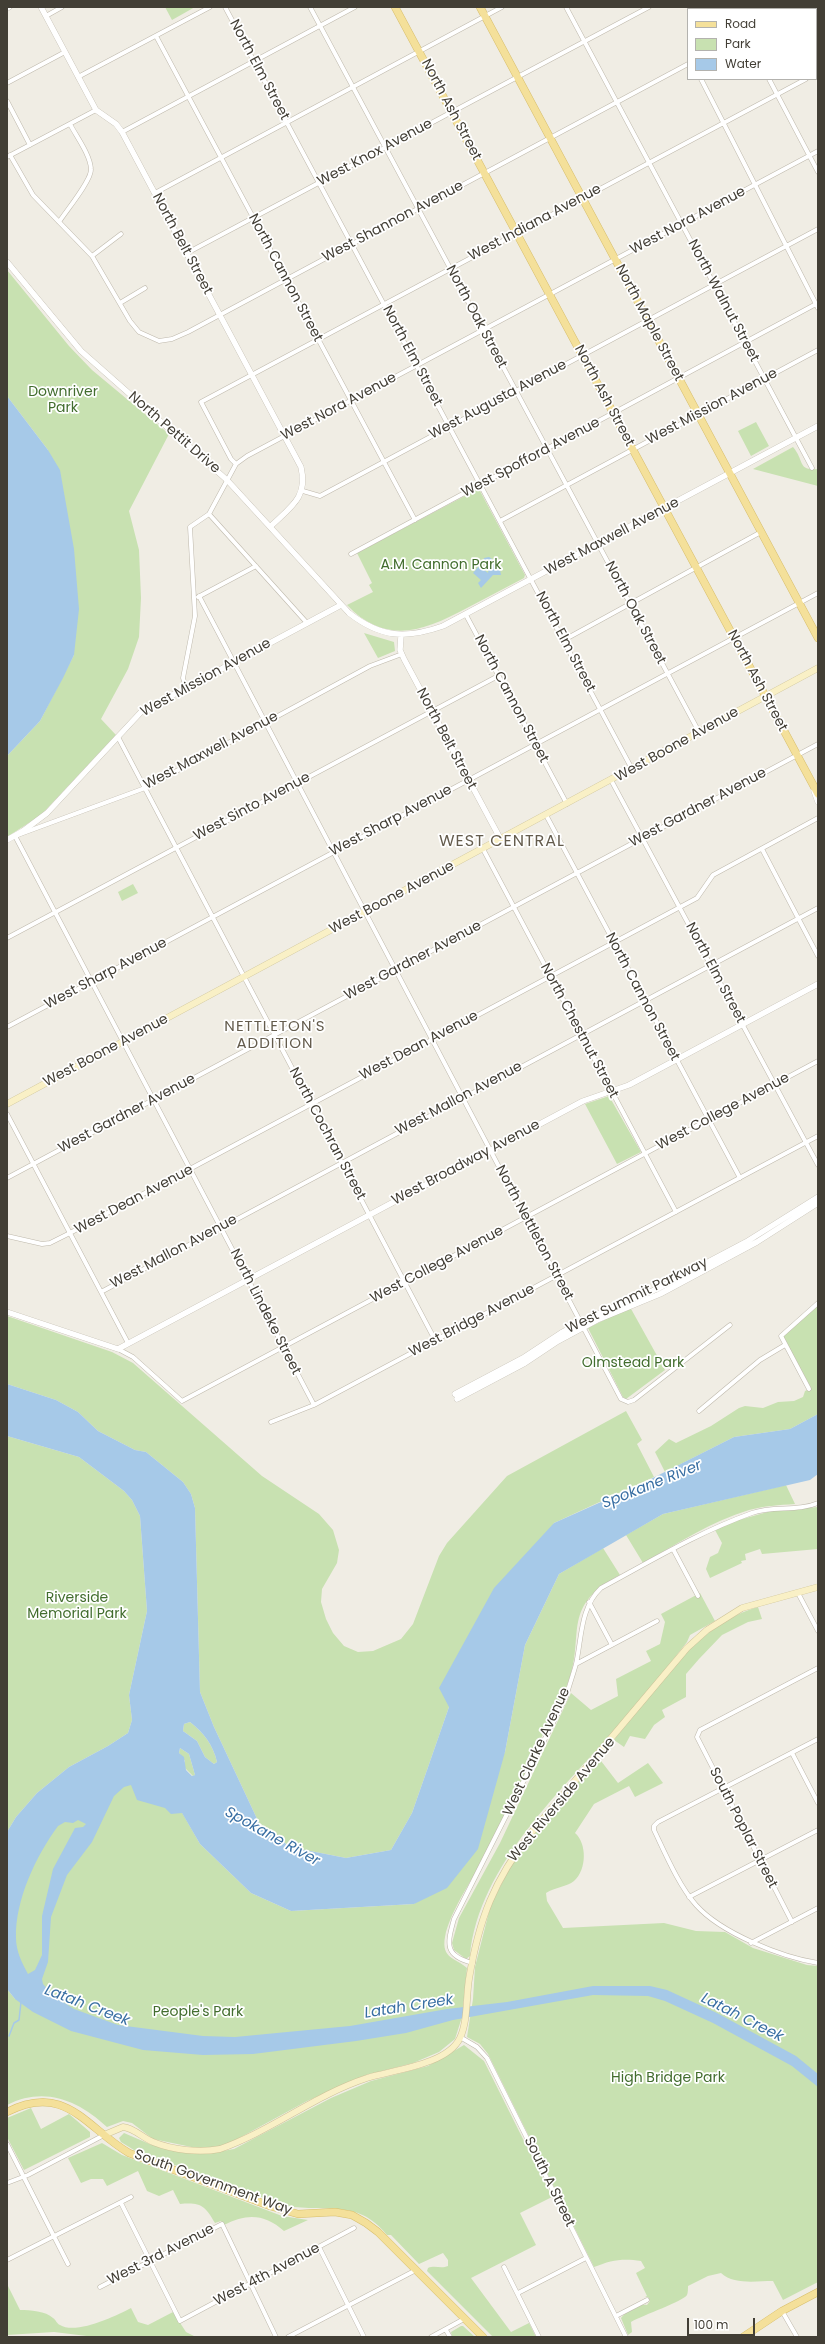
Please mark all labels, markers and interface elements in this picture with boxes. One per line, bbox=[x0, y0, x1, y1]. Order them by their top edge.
legend bbox=[687, 8, 817, 80]
text: Road bbox=[725, 15, 756, 32]
street label: North Elm Street bbox=[225, 17, 293, 123]
text: Park bbox=[725, 35, 751, 52]
text: Water bbox=[725, 55, 761, 72]
street label: North Ash Street bbox=[417, 57, 485, 163]
street label: West Knox Avenue bbox=[315, 116, 435, 190]
street label: West Shannon Avenue bbox=[320, 178, 466, 266]
street label: West Indiana Avenue bbox=[466, 181, 604, 265]
street label: West Nora Avenue bbox=[627, 183, 749, 259]
street label: North Belt Street bbox=[148, 190, 216, 298]
street label: North Cannon Street bbox=[244, 211, 326, 345]
street label: North Walnut Street bbox=[684, 237, 762, 365]
street label: North Maple Street bbox=[611, 262, 687, 384]
street label: North Oak Street bbox=[442, 263, 510, 371]
street label: North Elm Street bbox=[378, 303, 446, 409]
street label: North Ash Street bbox=[570, 343, 638, 449]
street label: West Augusta Avenue bbox=[426, 357, 570, 443]
street label: West Mission Avenue bbox=[643, 365, 781, 449]
street label: West Nora Avenue bbox=[278, 369, 400, 445]
park label: Downriver Park bbox=[28, 384, 98, 416]
street label: North Pettit Drive bbox=[125, 389, 223, 477]
street label: West Spofford Avenue bbox=[459, 414, 603, 502]
street label: West Maxwell Avenue bbox=[542, 494, 682, 580]
park label: A.M. Cannon Park bbox=[381, 557, 501, 573]
street label: North Oak Street bbox=[601, 559, 669, 667]
street label: North Elm Street bbox=[531, 589, 599, 695]
street label: North Ash Street bbox=[723, 628, 791, 734]
street label: North Cannon Street bbox=[470, 632, 552, 766]
street label: West Mission Avenue bbox=[138, 635, 274, 721]
street label: North Belt Street bbox=[412, 685, 480, 793]
street label: West Boone Avenue bbox=[612, 704, 742, 786]
street label: West Maxwell Avenue bbox=[141, 708, 281, 794]
street label: West Gardner Avenue bbox=[627, 765, 769, 851]
street label: West Sinto Avenue bbox=[191, 769, 313, 845]
street label: West Sharp Avenue bbox=[327, 782, 455, 860]
district label: WEST CENTRAL bbox=[439, 832, 565, 852]
street label: West Boone Avenue bbox=[327, 858, 457, 938]
street label: West Gardner Avenue bbox=[342, 918, 484, 1004]
street label: North Elm Street bbox=[681, 920, 749, 1026]
street label: North Cannon Street bbox=[601, 930, 683, 1064]
street label: West Sharp Avenue bbox=[42, 935, 170, 1013]
street label: North Chestnut Street bbox=[536, 961, 622, 1101]
street label: West Dean Avenue bbox=[357, 1008, 481, 1084]
street label: West Boone Avenue bbox=[41, 1011, 171, 1091]
district label: NETTLETON'S ADDITION bbox=[224, 1018, 326, 1053]
street label: West Mallon Avenue bbox=[393, 1058, 525, 1140]
street label: North Cochran Street bbox=[285, 1065, 369, 1203]
street label: West College Avenue bbox=[654, 1070, 792, 1154]
street label: West Gardner Avenue bbox=[56, 1071, 198, 1157]
street label: West Broadway Avenue bbox=[389, 1117, 543, 1209]
street label: West Dean Avenue bbox=[72, 1162, 196, 1238]
street label: North Nettleton Street bbox=[491, 1163, 577, 1303]
street label: West Mallon Avenue bbox=[108, 1211, 240, 1293]
street label: West College Avenue bbox=[368, 1223, 506, 1307]
street label: North Lindeke Street bbox=[226, 1246, 304, 1378]
street label: West Summit Parkway bbox=[563, 1254, 711, 1338]
street label: West Bridge Avenue bbox=[406, 1281, 538, 1361]
park label: Olmstead Park bbox=[582, 1355, 684, 1371]
water label: Spokane River bbox=[600, 1457, 704, 1513]
park label: Riverside Memorial Park bbox=[27, 1590, 127, 1622]
street label: West Clarke Avenue bbox=[500, 1685, 574, 1819]
street label: West Riverside Avenue bbox=[505, 1734, 619, 1866]
street label: South Poplar Street bbox=[705, 1765, 781, 1891]
water label: Spokane River bbox=[221, 1803, 323, 1871]
water label: Latah Creek bbox=[42, 1982, 132, 2030]
water label: Latah Creek bbox=[698, 1990, 786, 2046]
water label: Latah Creek bbox=[363, 1991, 455, 2023]
park label: People's Park bbox=[153, 2004, 243, 2020]
park label: High Bridge Park bbox=[611, 2070, 725, 2086]
street label: South A Street bbox=[520, 2134, 578, 2230]
street label: South Government Way bbox=[132, 2147, 294, 2219]
street label: West 3rd Avenue bbox=[105, 2221, 217, 2289]
street label: West 4th Avenue bbox=[211, 2240, 323, 2310]
scale bar bbox=[689, 2310, 757, 2336]
text: 100 m bbox=[694, 2316, 728, 2333]

